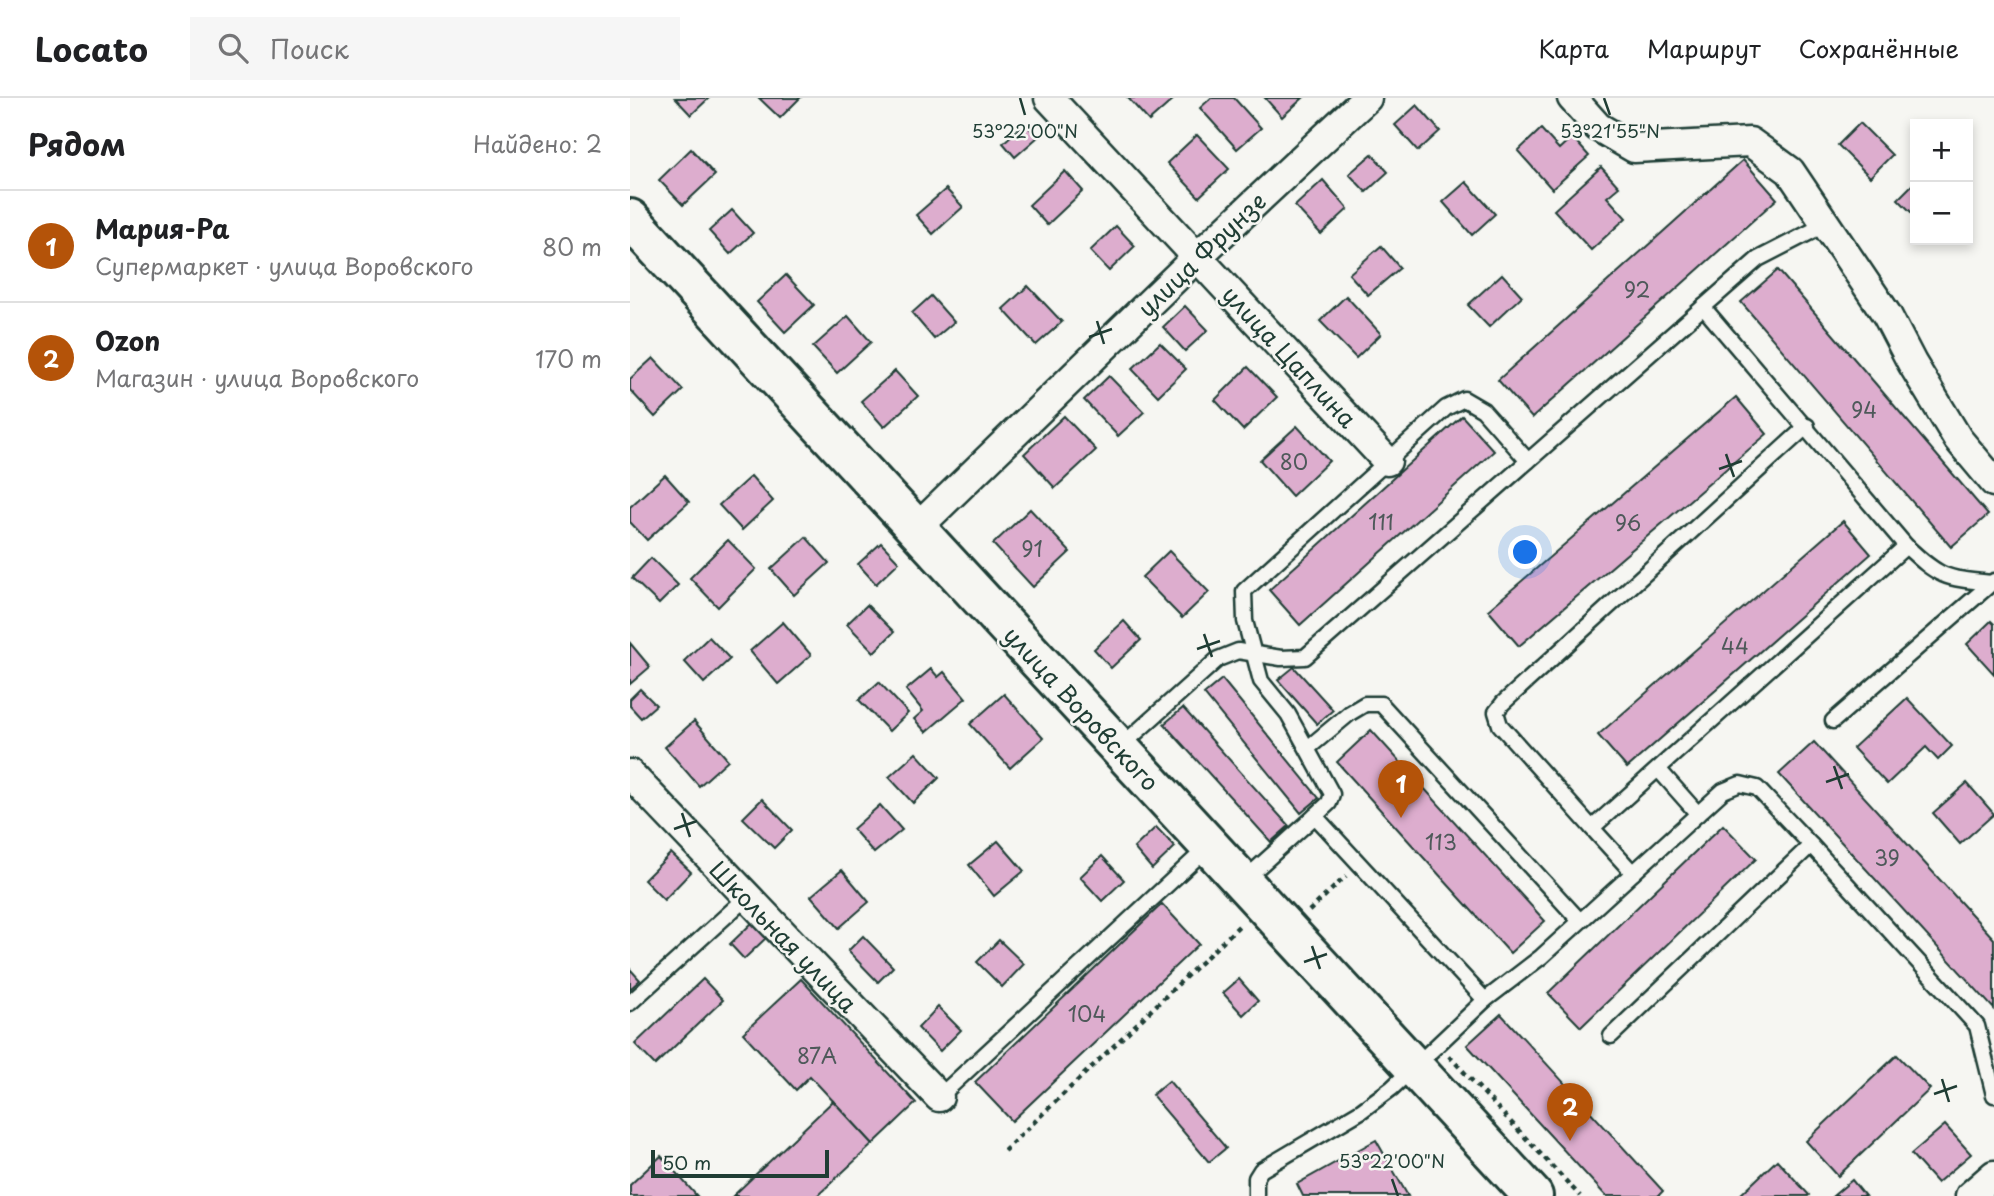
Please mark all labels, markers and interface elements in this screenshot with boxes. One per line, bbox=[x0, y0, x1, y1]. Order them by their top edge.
search box bbox=[190, 17, 680, 80]
text: Locato bbox=[35, 23, 148, 73]
icon: search bbox=[214, 29, 252, 67]
text: Поиск bbox=[270, 29, 349, 68]
text: Карта bbox=[1538, 30, 1609, 66]
text: Маршрут bbox=[1647, 30, 1761, 66]
text: Сохранённые bbox=[1799, 30, 1959, 66]
text: 53°22'00"N bbox=[972, 117, 1078, 144]
text: 53°21'55"N bbox=[1560, 117, 1660, 144]
map controls bbox=[1910, 119, 1973, 245]
button: + bbox=[1910, 119, 1973, 182]
text: Рядом bbox=[28, 121, 126, 166]
text: Найдено: 2 bbox=[473, 126, 602, 161]
button: − bbox=[1910, 182, 1973, 245]
street label: улица Фрунзе bbox=[1129, 183, 1273, 325]
text: Мария-Ра bbox=[95, 209, 230, 248]
text: 1 bbox=[46, 229, 57, 264]
text: 80 m bbox=[542, 229, 602, 264]
text: Супермаркет · улица Воровского bbox=[95, 248, 474, 283]
house number: 92 bbox=[1624, 273, 1650, 305]
street label: улица Цаплина bbox=[1214, 277, 1366, 435]
text: Ozon bbox=[95, 321, 160, 360]
text: 2 bbox=[43, 341, 59, 376]
text: 170 m bbox=[535, 341, 602, 376]
text: Магазин · улица Воровского bbox=[95, 360, 419, 395]
house number: 94 bbox=[1851, 393, 1877, 425]
house number: 80 bbox=[1280, 445, 1308, 477]
house number: 111 bbox=[1368, 505, 1394, 537]
house number: 96 bbox=[1615, 506, 1641, 538]
house number: 91 bbox=[1021, 532, 1043, 564]
your location bbox=[1508, 535, 1542, 569]
street label: улица Воровского bbox=[996, 617, 1168, 799]
house number: 44 bbox=[1721, 629, 1749, 661]
pin: 1 bbox=[1378, 760, 1424, 818]
house number: 113 bbox=[1425, 825, 1457, 857]
house number: 39 bbox=[1874, 841, 1900, 873]
street label: Школьная улица bbox=[702, 852, 866, 1020]
house number: 104 bbox=[1068, 997, 1106, 1029]
house number: 87А bbox=[797, 1039, 837, 1071]
pin: 2 bbox=[1547, 1083, 1593, 1141]
scale bar bbox=[651, 1147, 830, 1179]
text: 53°22'00"N bbox=[1339, 1147, 1445, 1174]
text: 50 m bbox=[662, 1148, 711, 1176]

